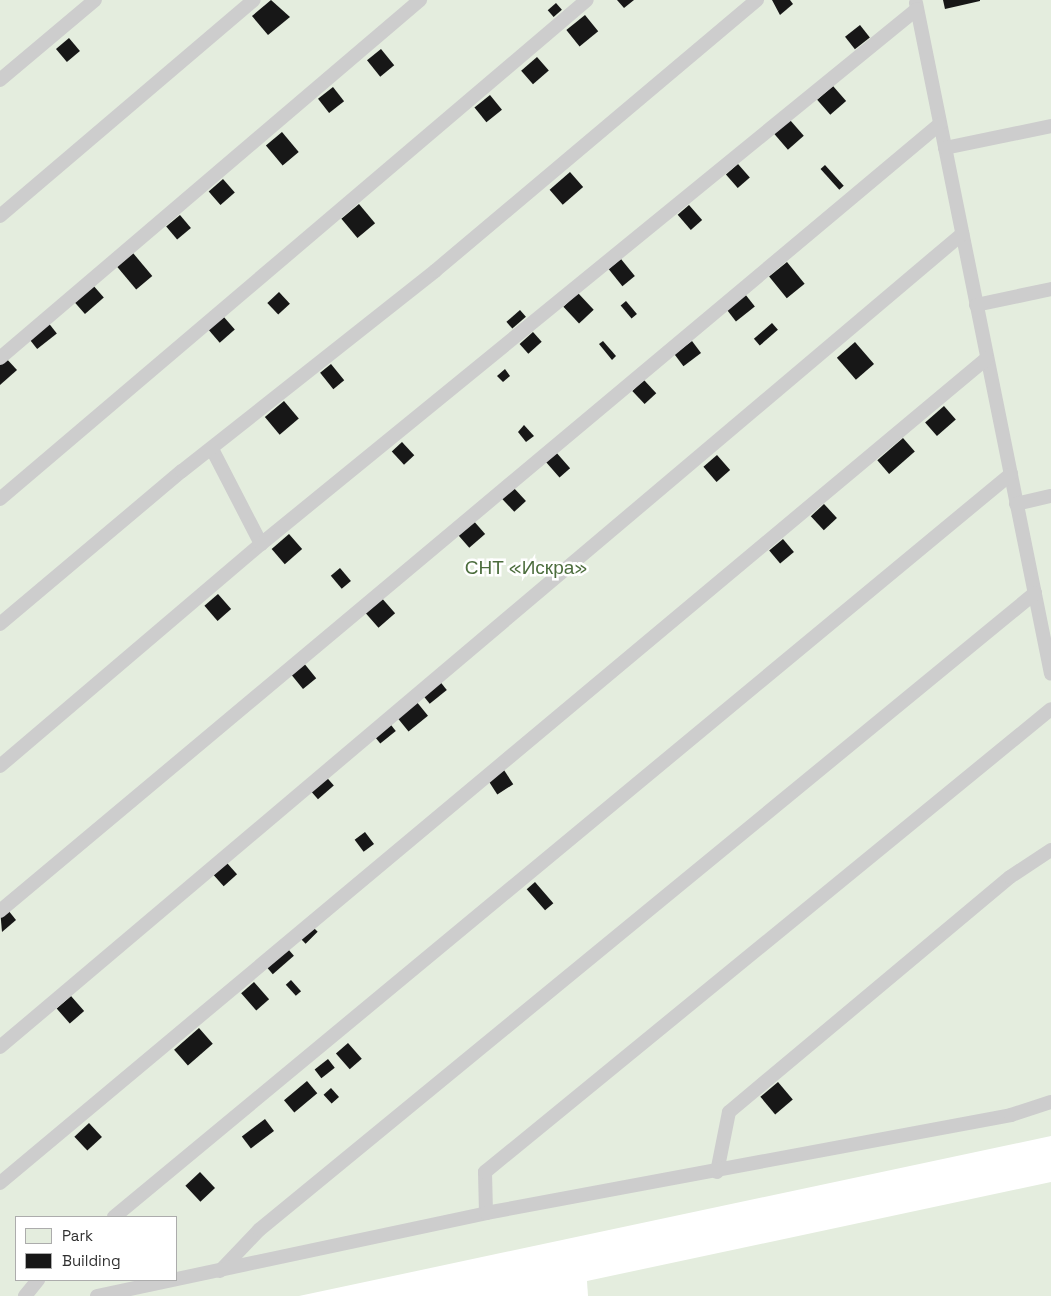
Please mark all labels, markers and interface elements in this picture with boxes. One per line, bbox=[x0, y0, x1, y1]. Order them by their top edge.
park label: СНТ «Искра» bbox=[465, 557, 587, 579]
legend bbox=[15, 1216, 178, 1281]
text: Park bbox=[62, 1226, 93, 1245]
text: Building bbox=[62, 1251, 121, 1270]

